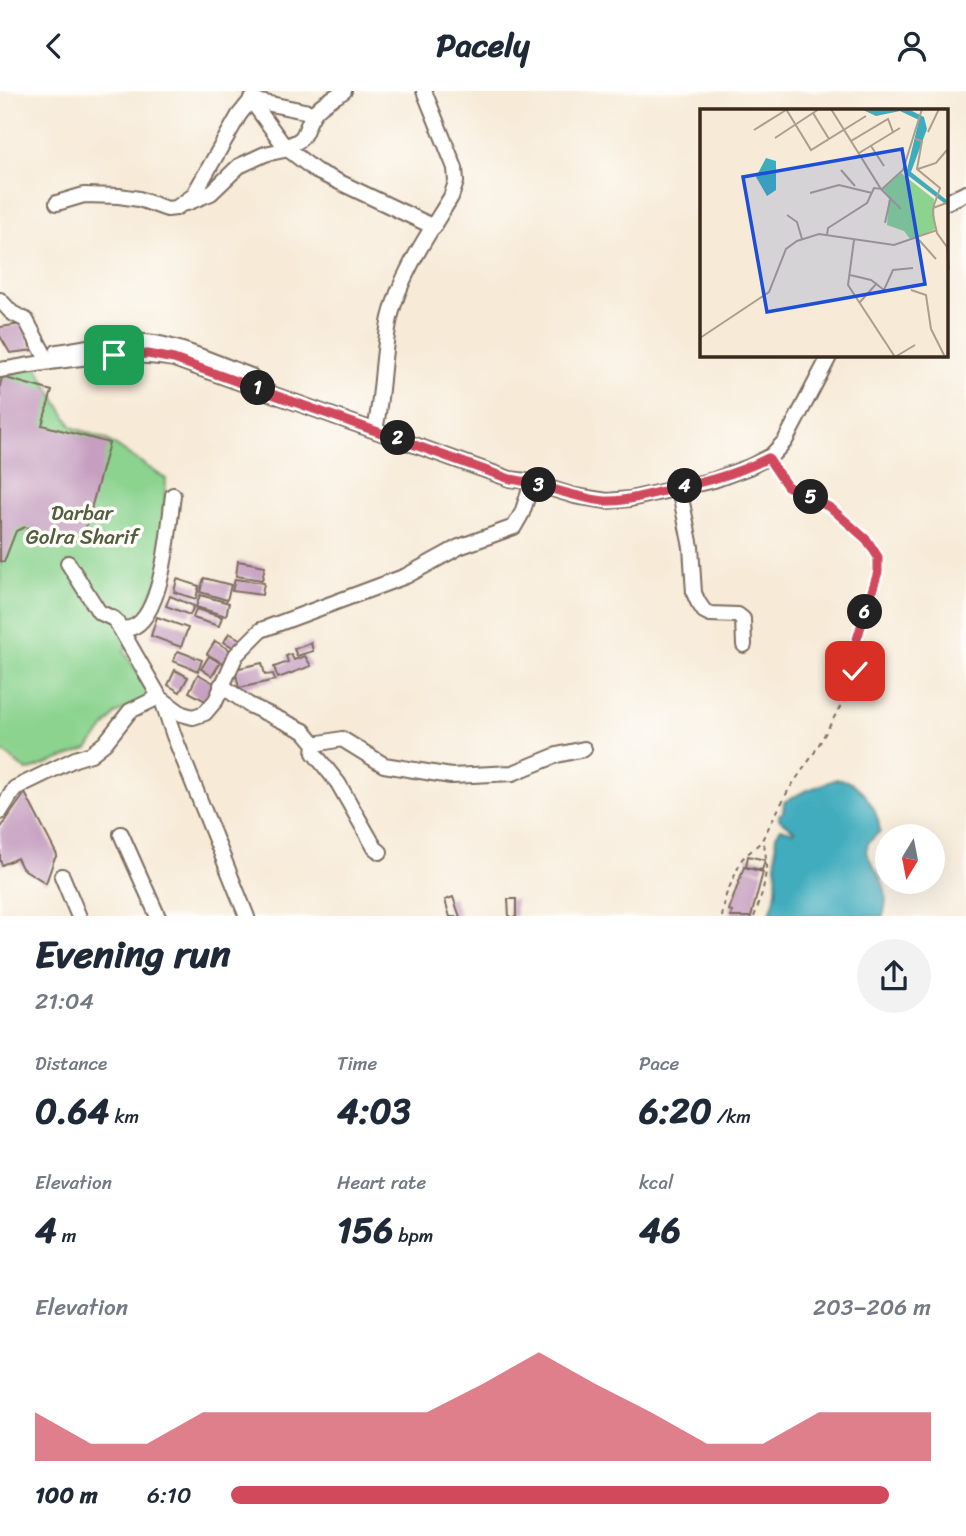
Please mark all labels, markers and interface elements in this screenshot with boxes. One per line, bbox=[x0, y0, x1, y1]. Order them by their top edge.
text: Pacely bbox=[436, 17, 530, 74]
icon: back bbox=[35, 27, 73, 65]
icon: person bbox=[893, 27, 931, 65]
inset map bbox=[700, 109, 948, 357]
pin bbox=[84, 325, 144, 385]
icon: arrive bbox=[95, 336, 133, 374]
pin: 1 bbox=[240, 371, 276, 405]
text: 1 bbox=[253, 371, 262, 404]
pin: 2 bbox=[380, 421, 416, 455]
text: 2 bbox=[392, 421, 403, 454]
pin: 3 bbox=[522, 467, 556, 503]
text: 3 bbox=[533, 468, 544, 501]
pin: 4 bbox=[668, 469, 702, 503]
text: 4 bbox=[679, 469, 690, 502]
pin: 5 bbox=[794, 479, 828, 515]
text: 5 bbox=[805, 480, 816, 513]
park label: Darbar Golra Sharif bbox=[26, 494, 141, 556]
pin: 6 bbox=[848, 595, 882, 629]
text: 6 bbox=[859, 595, 870, 628]
pin bbox=[825, 641, 885, 701]
icon: check bbox=[836, 652, 874, 690]
north arrow bbox=[875, 824, 945, 894]
map controls bbox=[875, 824, 945, 894]
text: Evening run bbox=[35, 921, 231, 988]
button: share bbox=[857, 939, 931, 1013]
text: 21:04 bbox=[35, 981, 94, 1022]
text: Distance bbox=[35, 1047, 107, 1080]
text: Time bbox=[337, 1047, 377, 1080]
text: Pace bbox=[639, 1047, 679, 1080]
text: 0.64 bbox=[35, 1080, 109, 1142]
text: 4:03 bbox=[337, 1080, 411, 1142]
text: 6:20 bbox=[639, 1080, 712, 1142]
text: km bbox=[109, 1100, 139, 1133]
text: /km bbox=[712, 1100, 751, 1133]
text: Elevation bbox=[35, 1166, 112, 1199]
text: Heart rate bbox=[337, 1166, 426, 1199]
text: kcal bbox=[639, 1166, 674, 1199]
text: 4 bbox=[35, 1199, 57, 1261]
text: 156 bbox=[337, 1199, 393, 1261]
text: 46 bbox=[639, 1199, 681, 1261]
text: m bbox=[57, 1219, 76, 1252]
text: bpm bbox=[393, 1219, 433, 1252]
text: Elevation bbox=[35, 1287, 128, 1328]
text: 203–206 m bbox=[813, 1287, 931, 1328]
text: 100 m bbox=[35, 1475, 98, 1516]
text: 6:10 bbox=[147, 1475, 191, 1516]

